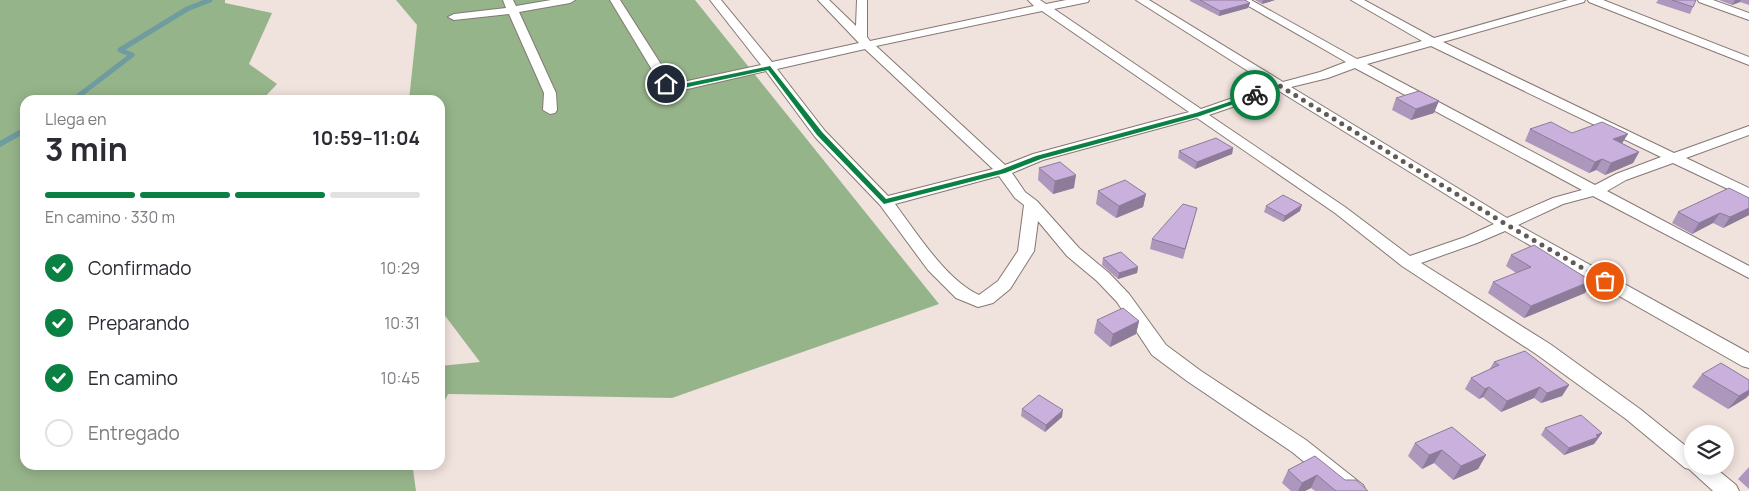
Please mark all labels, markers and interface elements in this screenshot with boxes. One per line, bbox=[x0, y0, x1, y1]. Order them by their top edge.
pin bbox=[645, 63, 687, 105]
icon: home bbox=[652, 70, 680, 98]
courier bbox=[1230, 70, 1280, 120]
icon: bike bbox=[1241, 81, 1269, 109]
text: Llega en bbox=[45, 108, 106, 130]
text: 10:59–11:04 bbox=[312, 125, 420, 151]
text: 3 min bbox=[45, 127, 128, 171]
text: En camino · 330 m bbox=[45, 206, 175, 228]
icon: check bbox=[45, 254, 73, 282]
text: Confirmado bbox=[88, 255, 192, 281]
text: 10:29 bbox=[380, 257, 420, 279]
pin bbox=[1584, 260, 1626, 302]
icon: bag bbox=[1591, 267, 1619, 295]
icon: check bbox=[45, 309, 73, 337]
text: Preparando bbox=[88, 310, 190, 336]
text: 10:31 bbox=[384, 312, 420, 334]
icon: check bbox=[45, 364, 73, 392]
text: En camino bbox=[88, 365, 178, 391]
text: 10:45 bbox=[381, 367, 420, 389]
text: Entregado bbox=[88, 420, 180, 446]
map controls bbox=[1684, 425, 1734, 475]
button: layers bbox=[1684, 425, 1734, 475]

